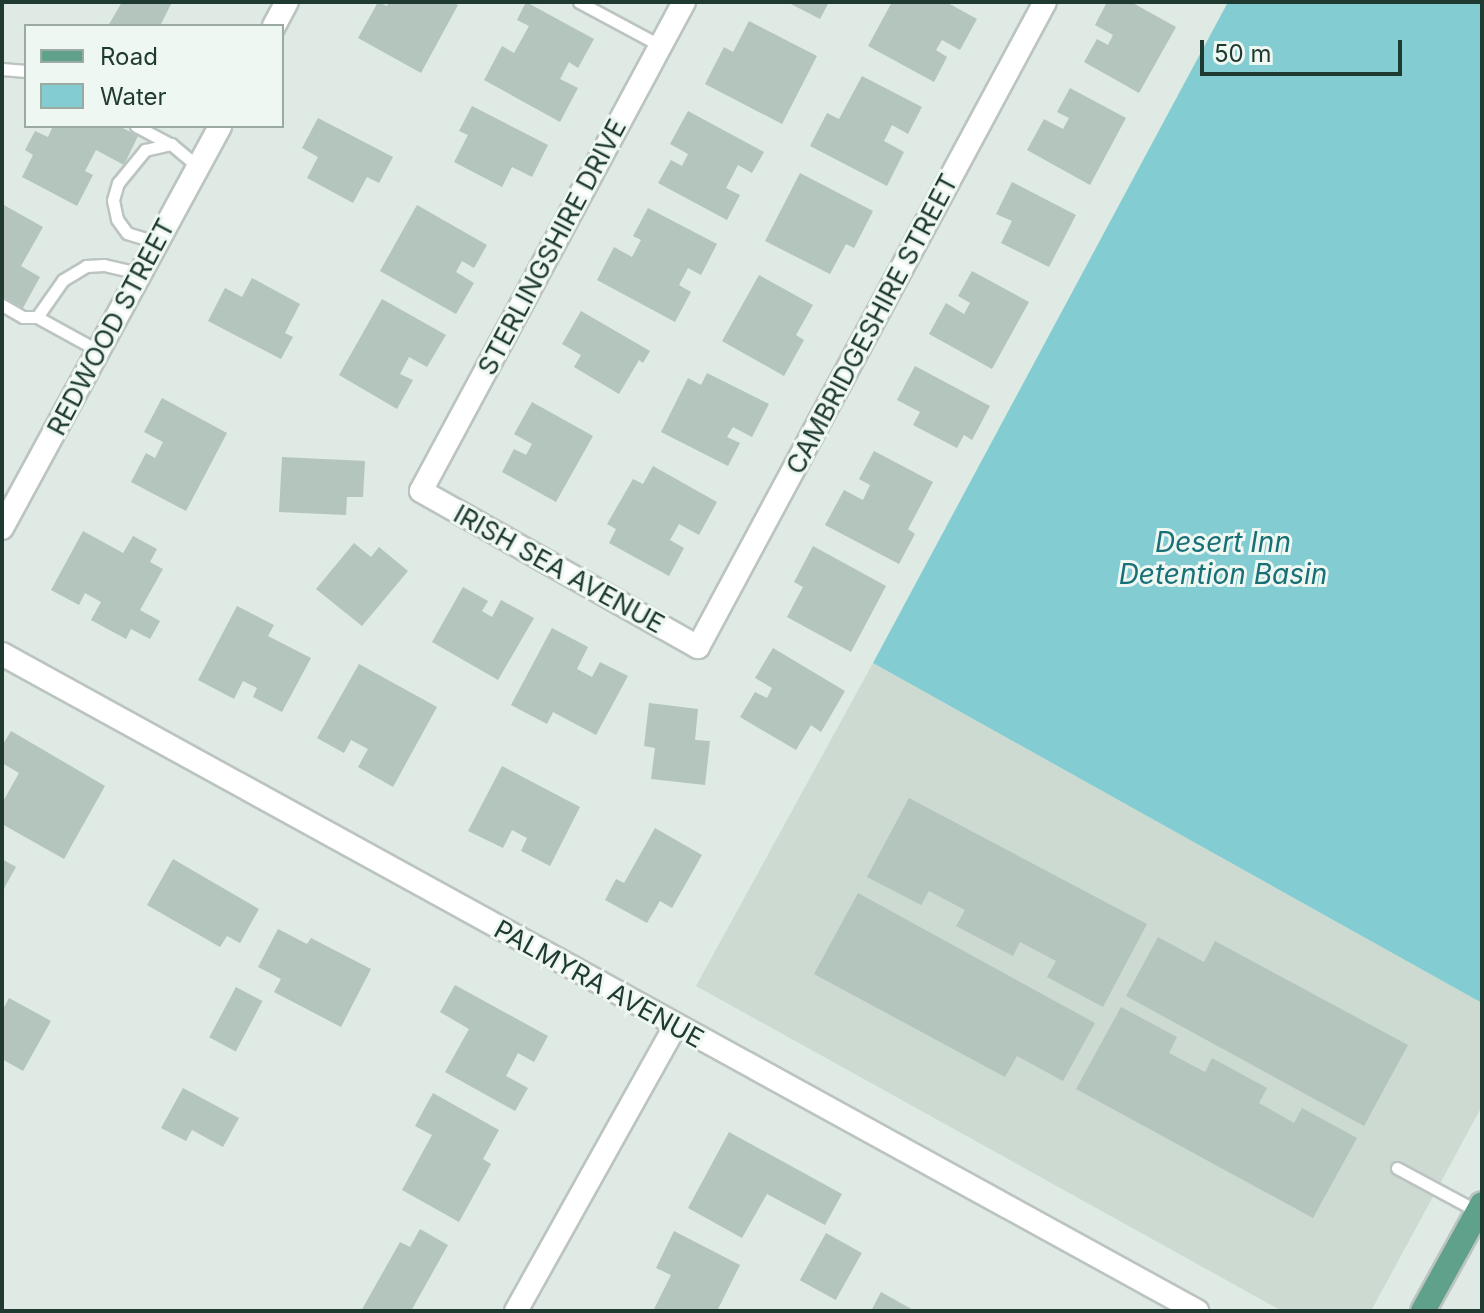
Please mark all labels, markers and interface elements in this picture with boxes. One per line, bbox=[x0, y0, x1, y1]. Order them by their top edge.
legend bbox=[24, 24, 284, 128]
scale bar bbox=[1204, 24, 1406, 74]
text: 50 m bbox=[1214, 39, 1272, 68]
text: Road bbox=[100, 42, 158, 71]
text: Water bbox=[100, 82, 167, 111]
street label: STERLINGSHIRE DRIVE bbox=[471, 114, 633, 380]
street label: CAMBRIDGESHIRE STREET bbox=[780, 169, 964, 479]
street label: REDWOOD STREET bbox=[41, 213, 181, 441]
street label: IRISH SEA AVENUE bbox=[448, 498, 670, 640]
water label: Desert Inn Detention Basin bbox=[1119, 525, 1327, 591]
street label: PALMYRA AVENUE bbox=[489, 913, 709, 1055]

